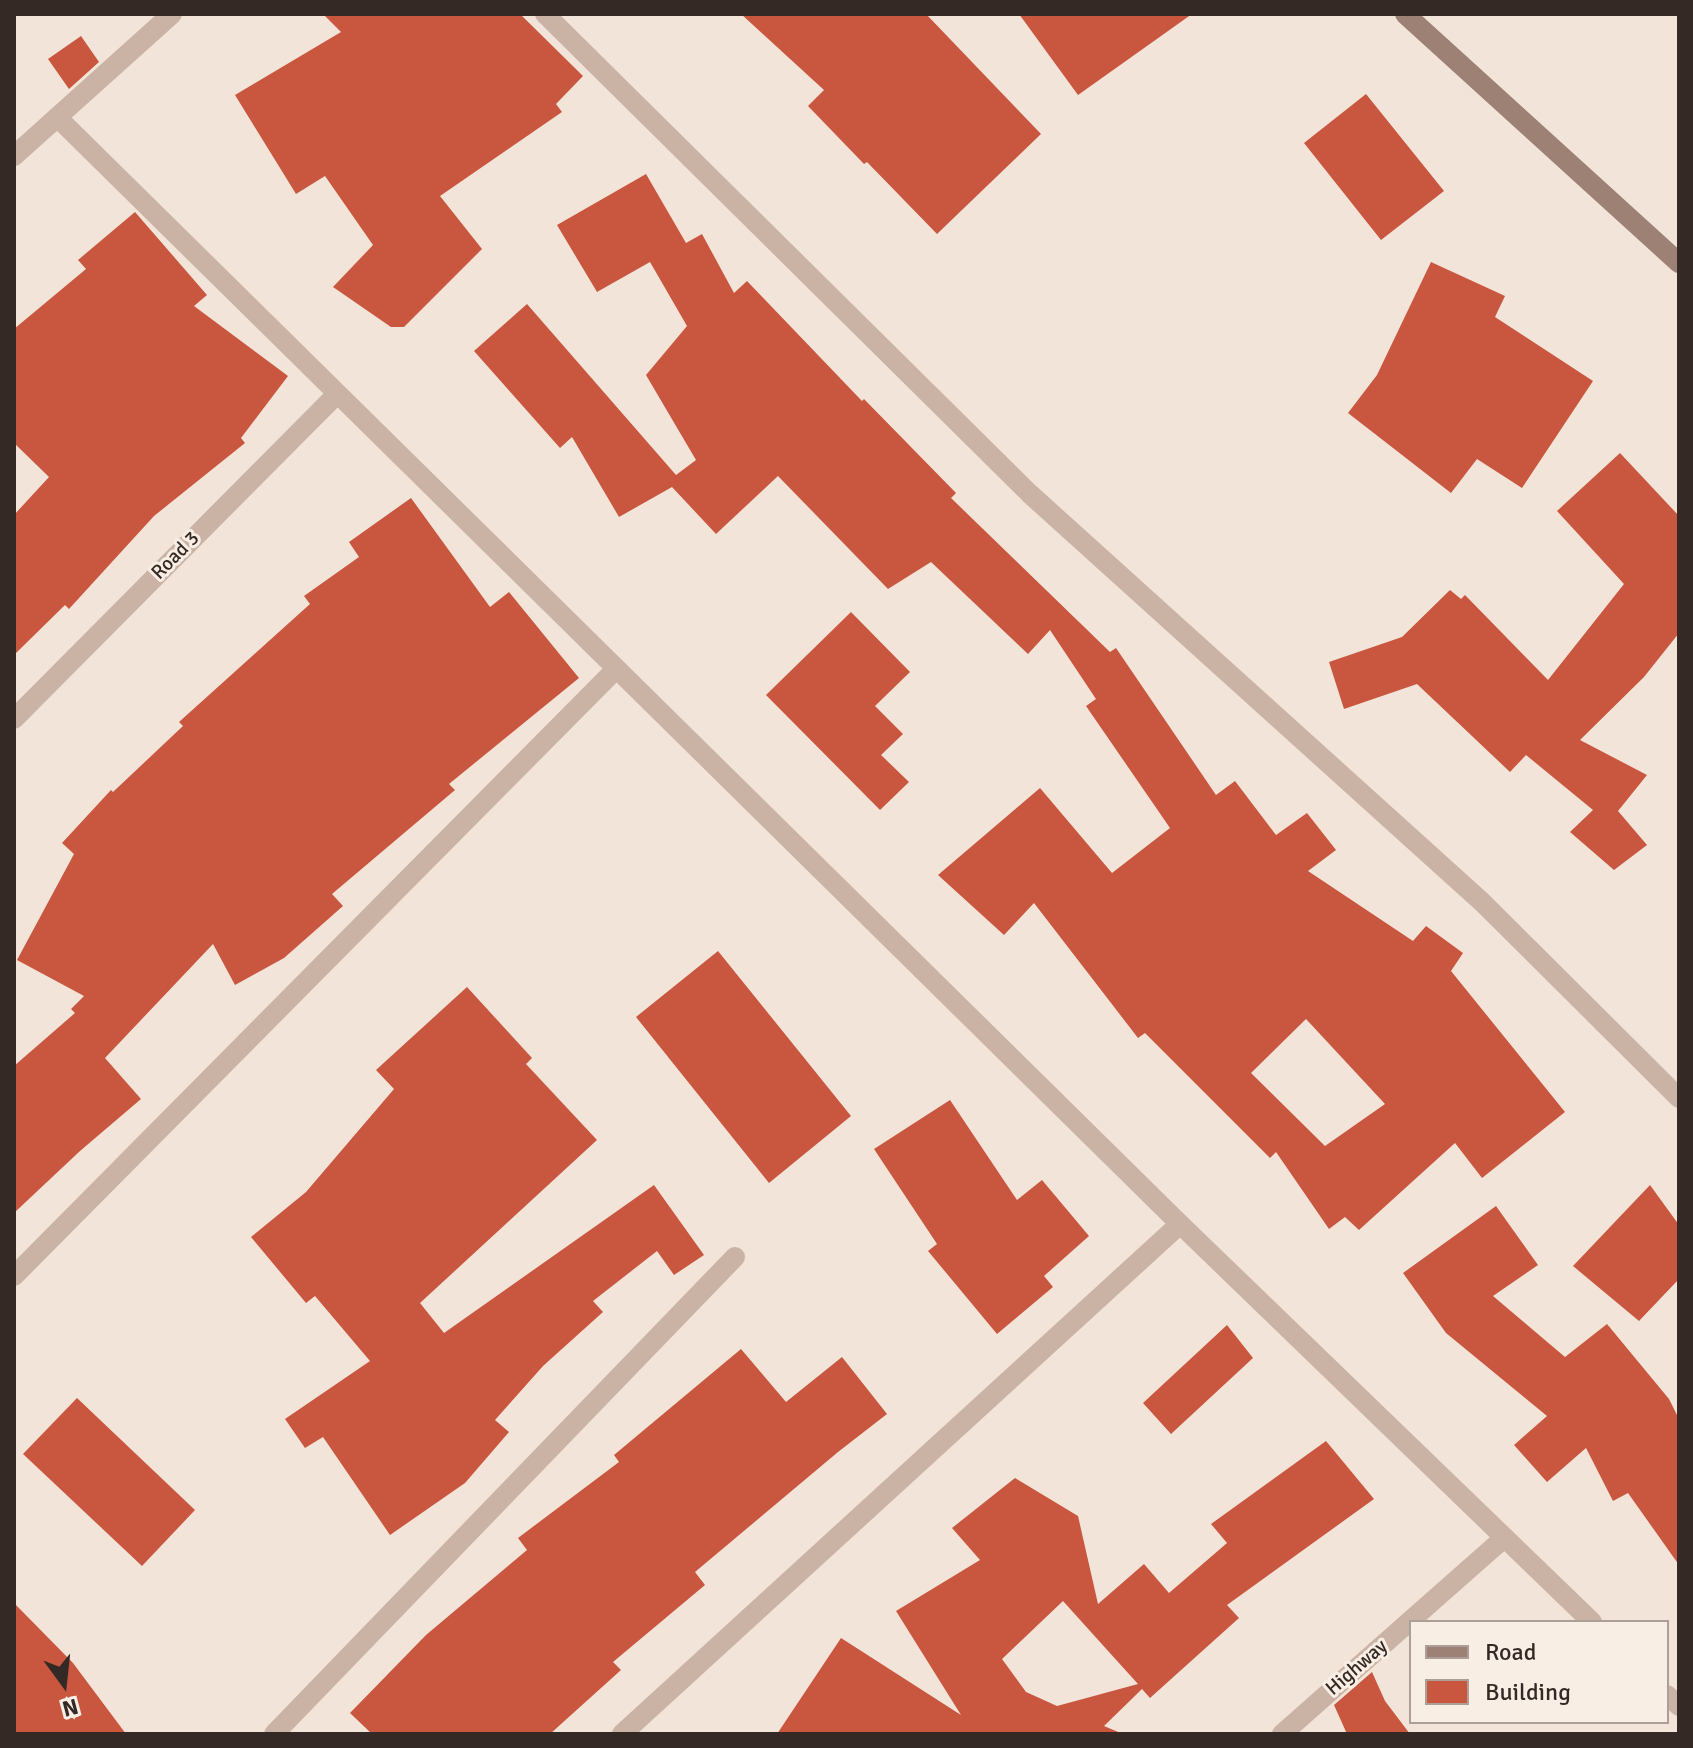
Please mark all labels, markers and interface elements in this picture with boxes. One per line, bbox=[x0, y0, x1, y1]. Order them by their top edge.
street label: Road 3 bbox=[147, 527, 205, 585]
legend bbox=[1409, 1620, 1669, 1724]
street label: Highway bbox=[1321, 1635, 1393, 1701]
text: Road bbox=[1485, 1637, 1536, 1667]
north arrow bbox=[24, 1644, 104, 1724]
text: Building bbox=[1485, 1677, 1571, 1707]
text: N bbox=[59, 1693, 81, 1723]

